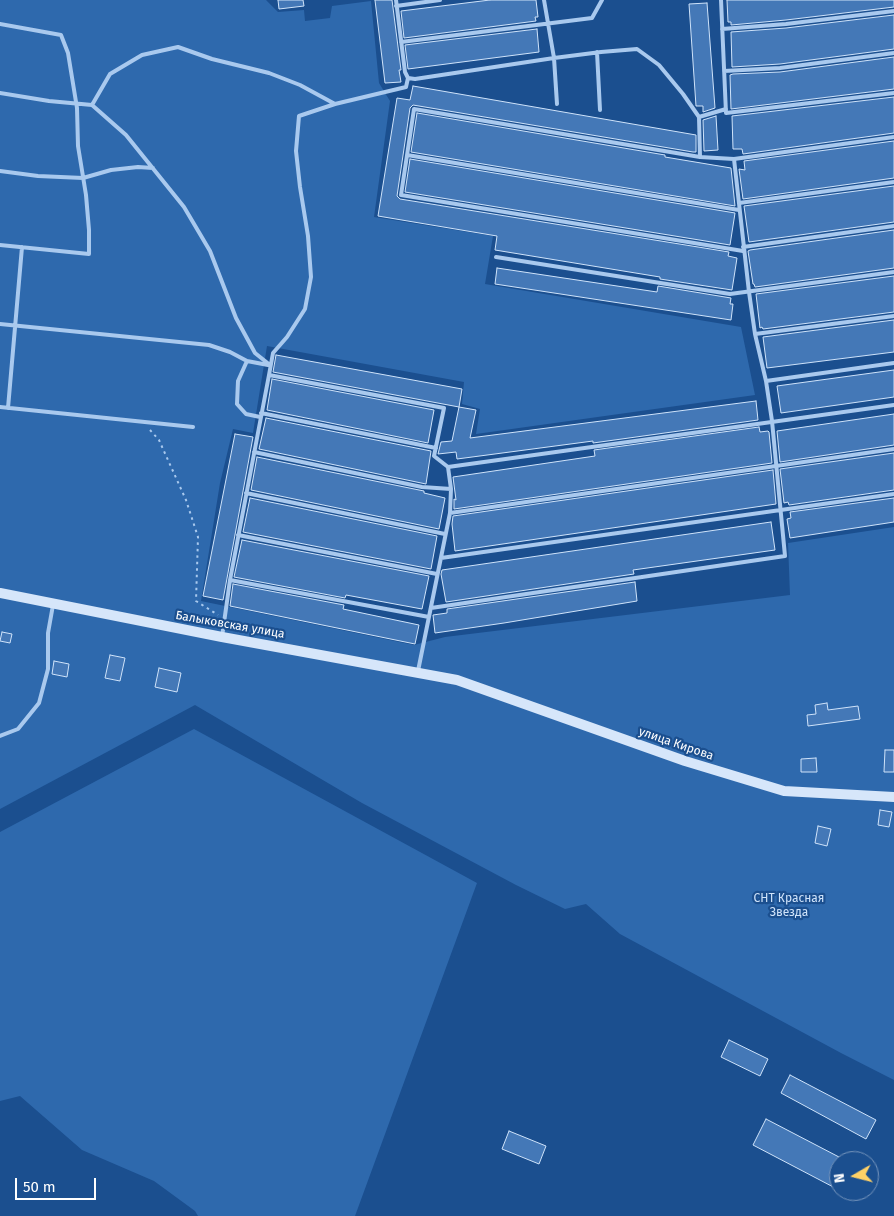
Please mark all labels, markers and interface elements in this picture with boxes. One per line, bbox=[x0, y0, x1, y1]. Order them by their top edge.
street label: Балыковская улица bbox=[174, 608, 286, 642]
street label: улица Кирова bbox=[637, 724, 715, 764]
park label: СНТ Красная Звезда bbox=[754, 892, 824, 920]
north arrow bbox=[829, 1151, 879, 1201]
scale bar bbox=[18, 1168, 99, 1200]
text: N bbox=[831, 1172, 849, 1184]
text: 50 m bbox=[23, 1178, 56, 1196]

